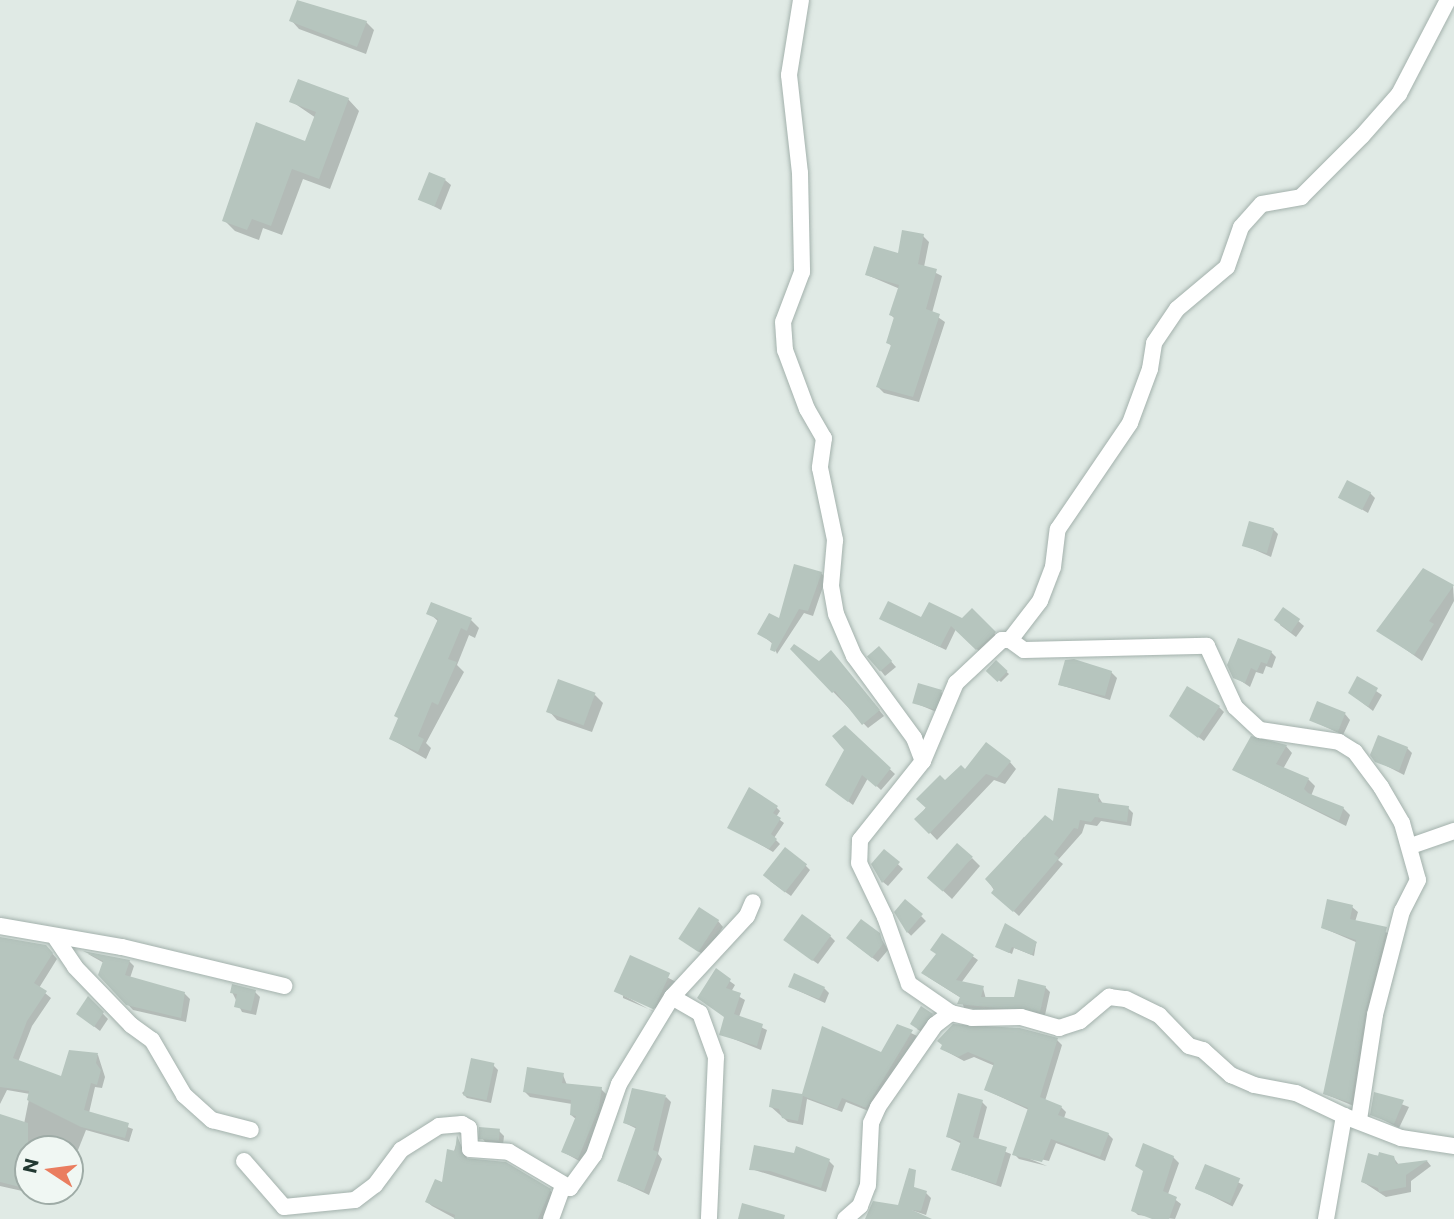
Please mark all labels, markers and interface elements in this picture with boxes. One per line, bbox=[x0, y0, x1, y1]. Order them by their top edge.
north arrow bbox=[14, 1135, 84, 1205]
text: N bbox=[17, 1156, 43, 1175]

